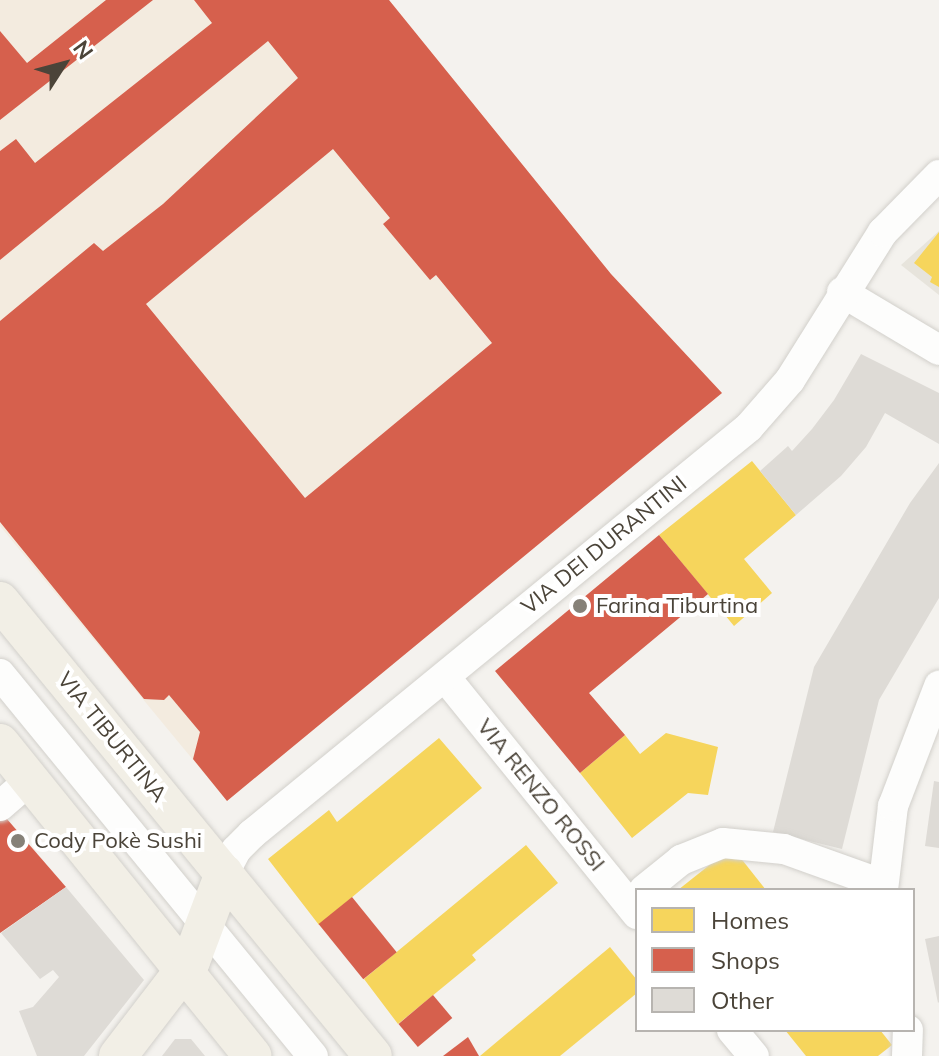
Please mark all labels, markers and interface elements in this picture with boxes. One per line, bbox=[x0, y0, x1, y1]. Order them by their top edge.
north arrow bbox=[24, 24, 104, 104]
text: N bbox=[67, 35, 100, 65]
street label: VIA DEI DURANTINI bbox=[516, 470, 692, 620]
place label: Farina Tiburtina bbox=[596, 593, 758, 619]
marker: Farina Tiburtina bbox=[571, 597, 589, 615]
street label: VIA TIBURTINA bbox=[52, 667, 172, 807]
street label: VIA RENZO ROSSI bbox=[471, 714, 611, 876]
place label: Cody Pokè Sushi bbox=[34, 828, 202, 854]
marker: Cody Pokè Sushi bbox=[9, 832, 27, 850]
legend bbox=[635, 888, 915, 1032]
text: Homes bbox=[711, 905, 789, 935]
text: Shops bbox=[711, 945, 780, 975]
text: Other bbox=[711, 985, 774, 1015]

